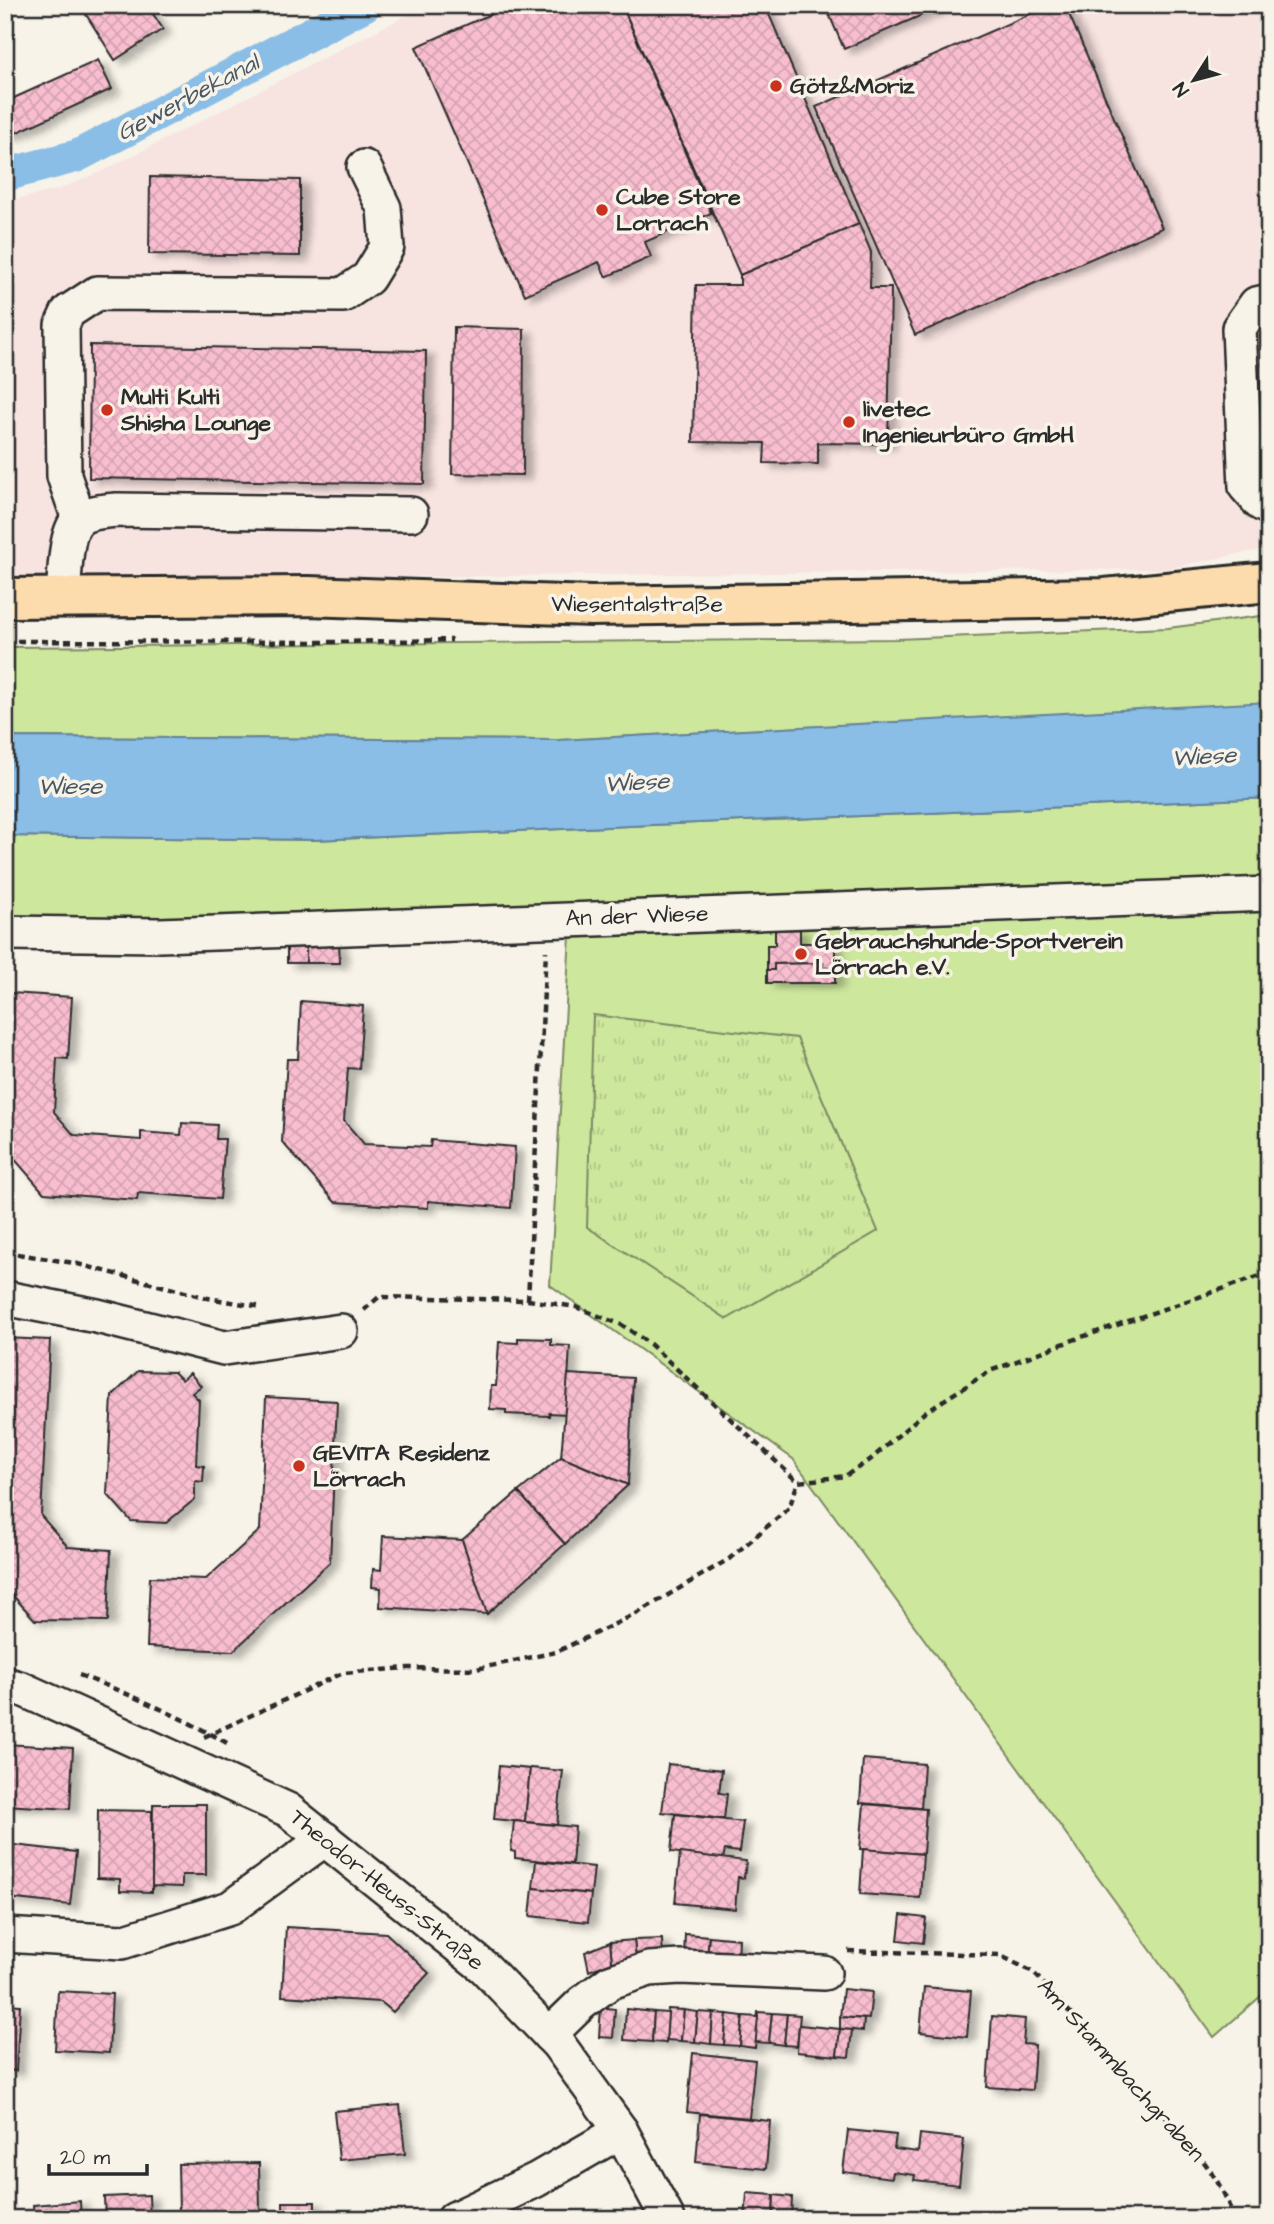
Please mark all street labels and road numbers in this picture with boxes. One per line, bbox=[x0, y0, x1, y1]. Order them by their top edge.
street label: Wiesentalstraße bbox=[551, 588, 723, 620]
street label: An der Wiese bbox=[565, 898, 709, 934]
street label: Theodor-Heuss-Straße bbox=[283, 1802, 491, 1978]
street label: Am Stammbachgraben bbox=[1029, 1971, 1212, 2169]

